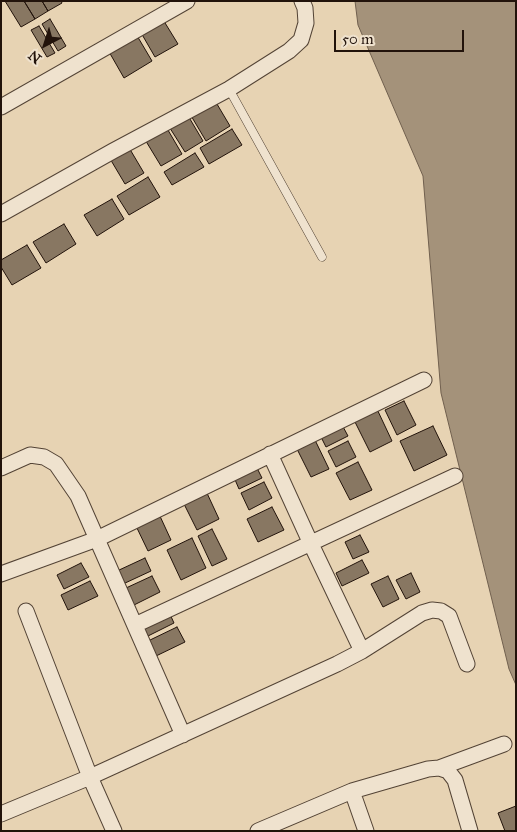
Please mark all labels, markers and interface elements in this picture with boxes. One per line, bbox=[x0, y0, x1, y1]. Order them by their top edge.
north arrow bbox=[20, 20, 70, 70]
scale bar bbox=[337, 20, 467, 52]
text: 50 m bbox=[342, 30, 374, 48]
text: N bbox=[25, 47, 45, 67]

